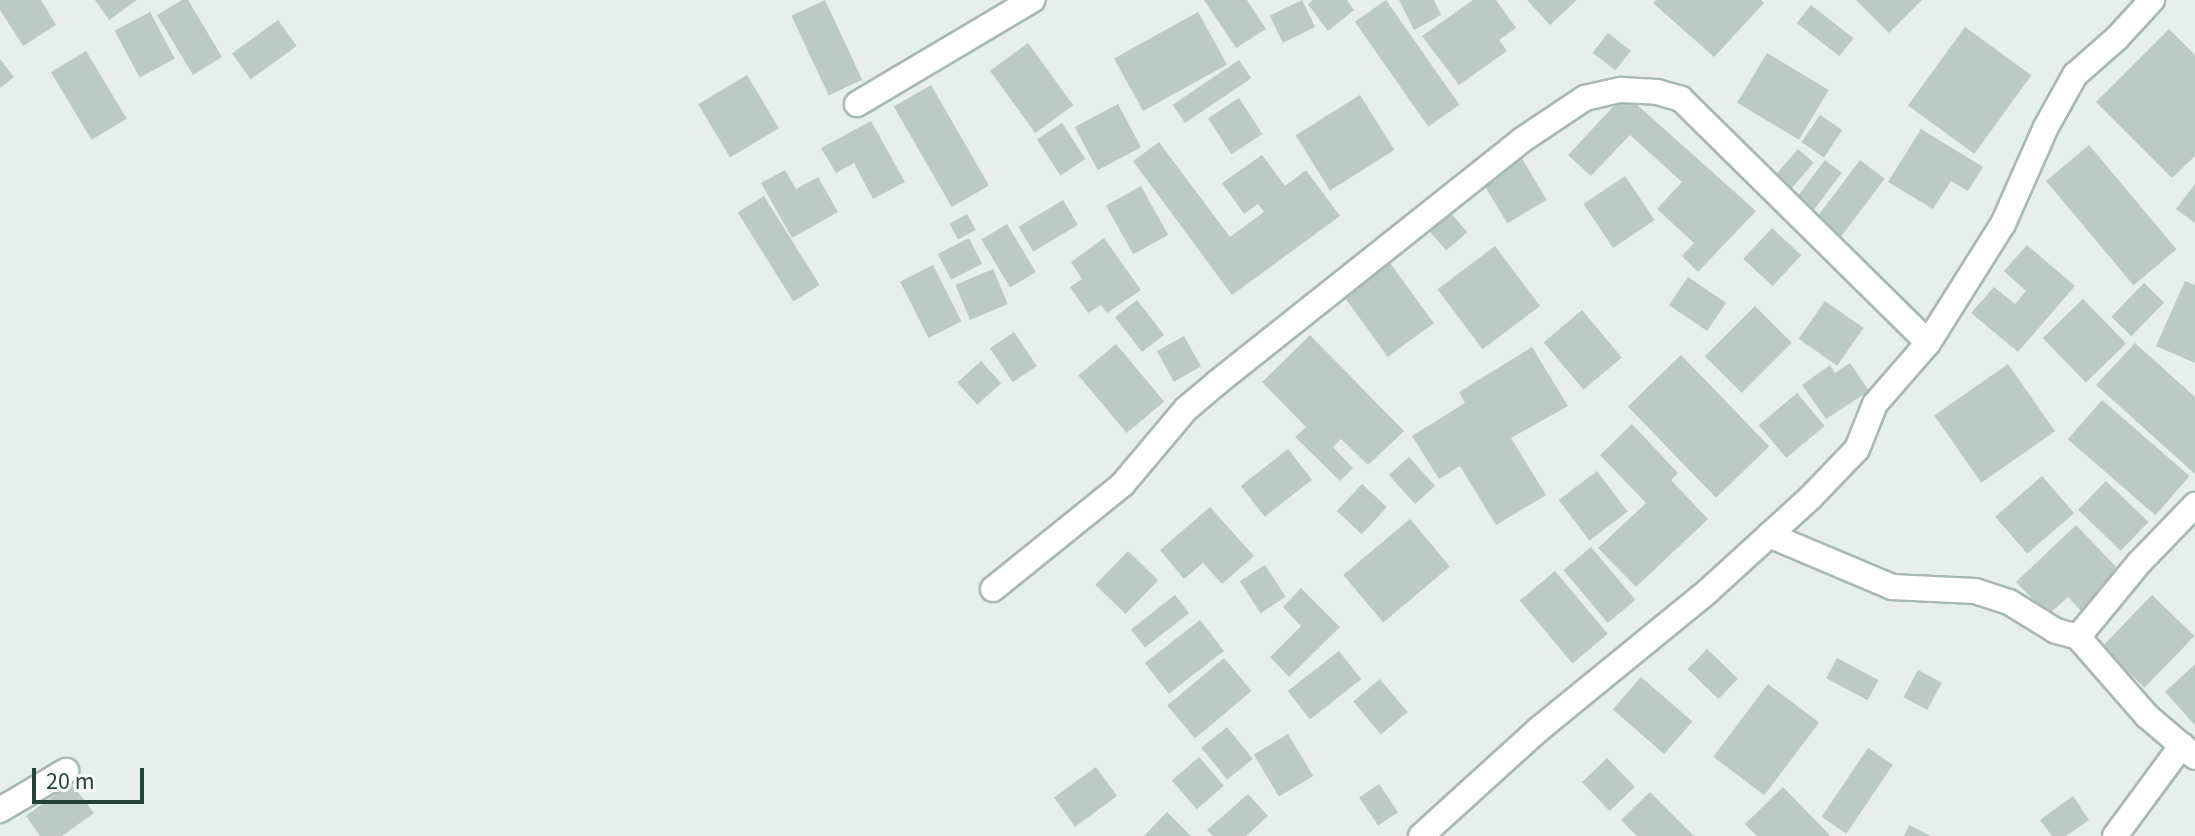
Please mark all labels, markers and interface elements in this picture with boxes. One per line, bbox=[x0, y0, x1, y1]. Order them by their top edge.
scale bar bbox=[36, 752, 148, 802]
text: 20 m bbox=[46, 764, 95, 799]

